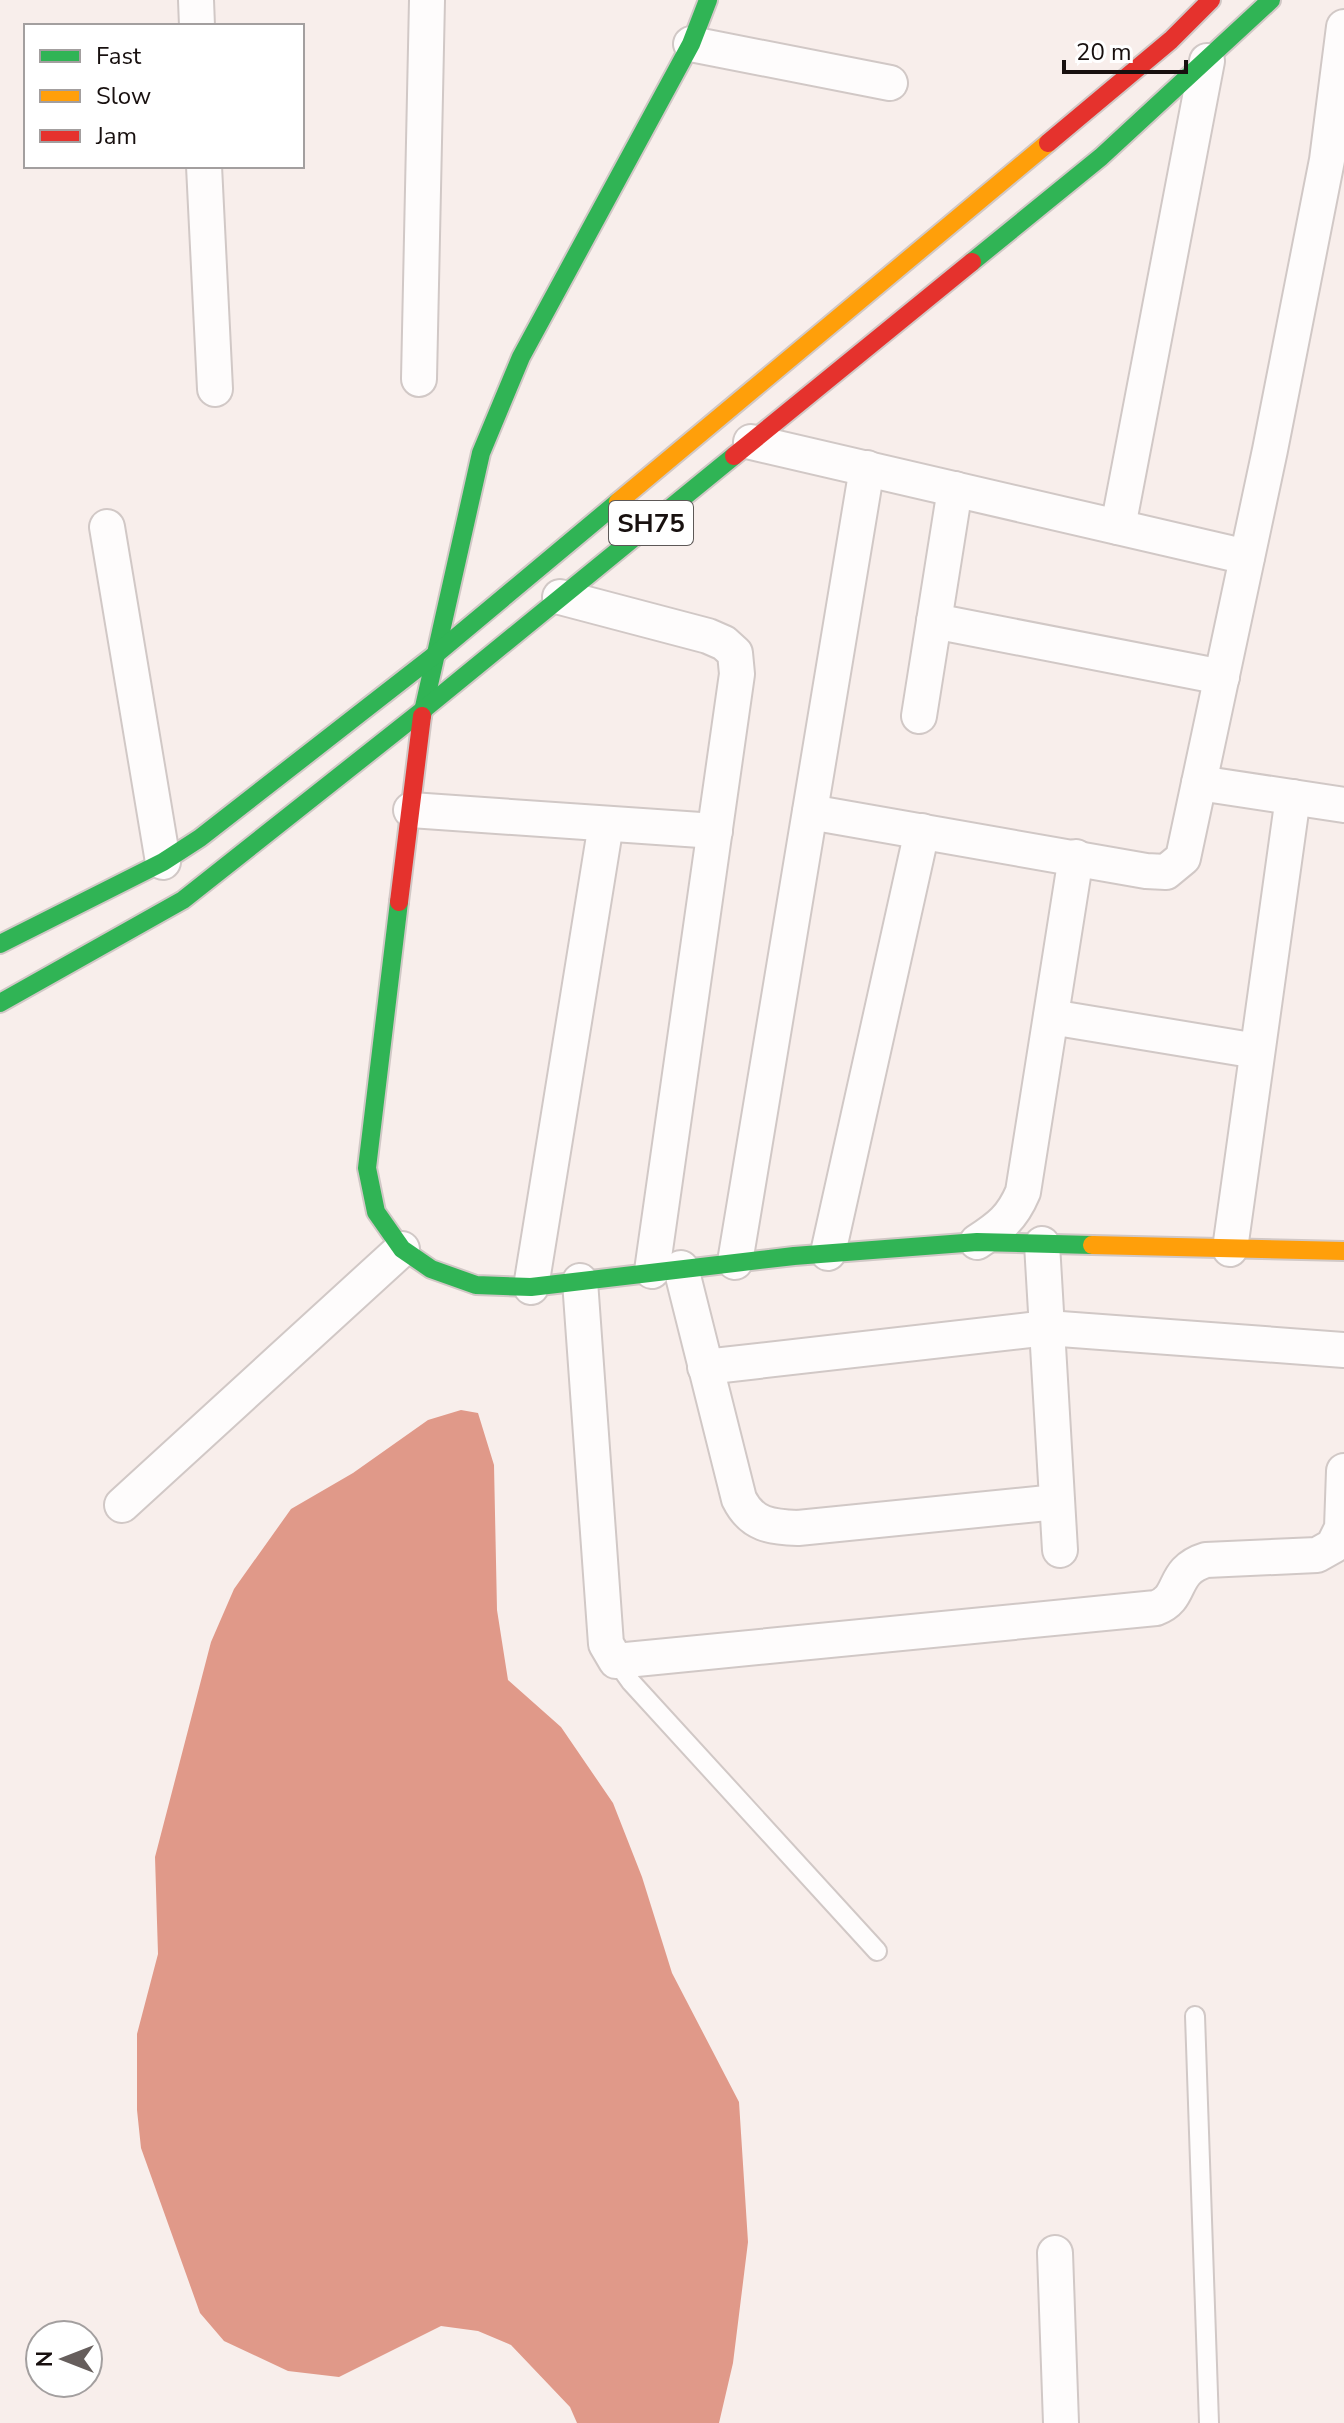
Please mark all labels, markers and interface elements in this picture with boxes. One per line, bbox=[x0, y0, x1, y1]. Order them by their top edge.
legend bbox=[24, 24, 304, 168]
scale bar bbox=[1064, 24, 1186, 74]
text: 20 m bbox=[1076, 36, 1132, 68]
text: Fast bbox=[96, 40, 142, 72]
text: Slow bbox=[96, 80, 151, 112]
text: Jam bbox=[95, 120, 137, 152]
road number: SH75 bbox=[609, 501, 693, 545]
north arrow bbox=[24, 2319, 104, 2399]
text: N bbox=[30, 2351, 60, 2367]

